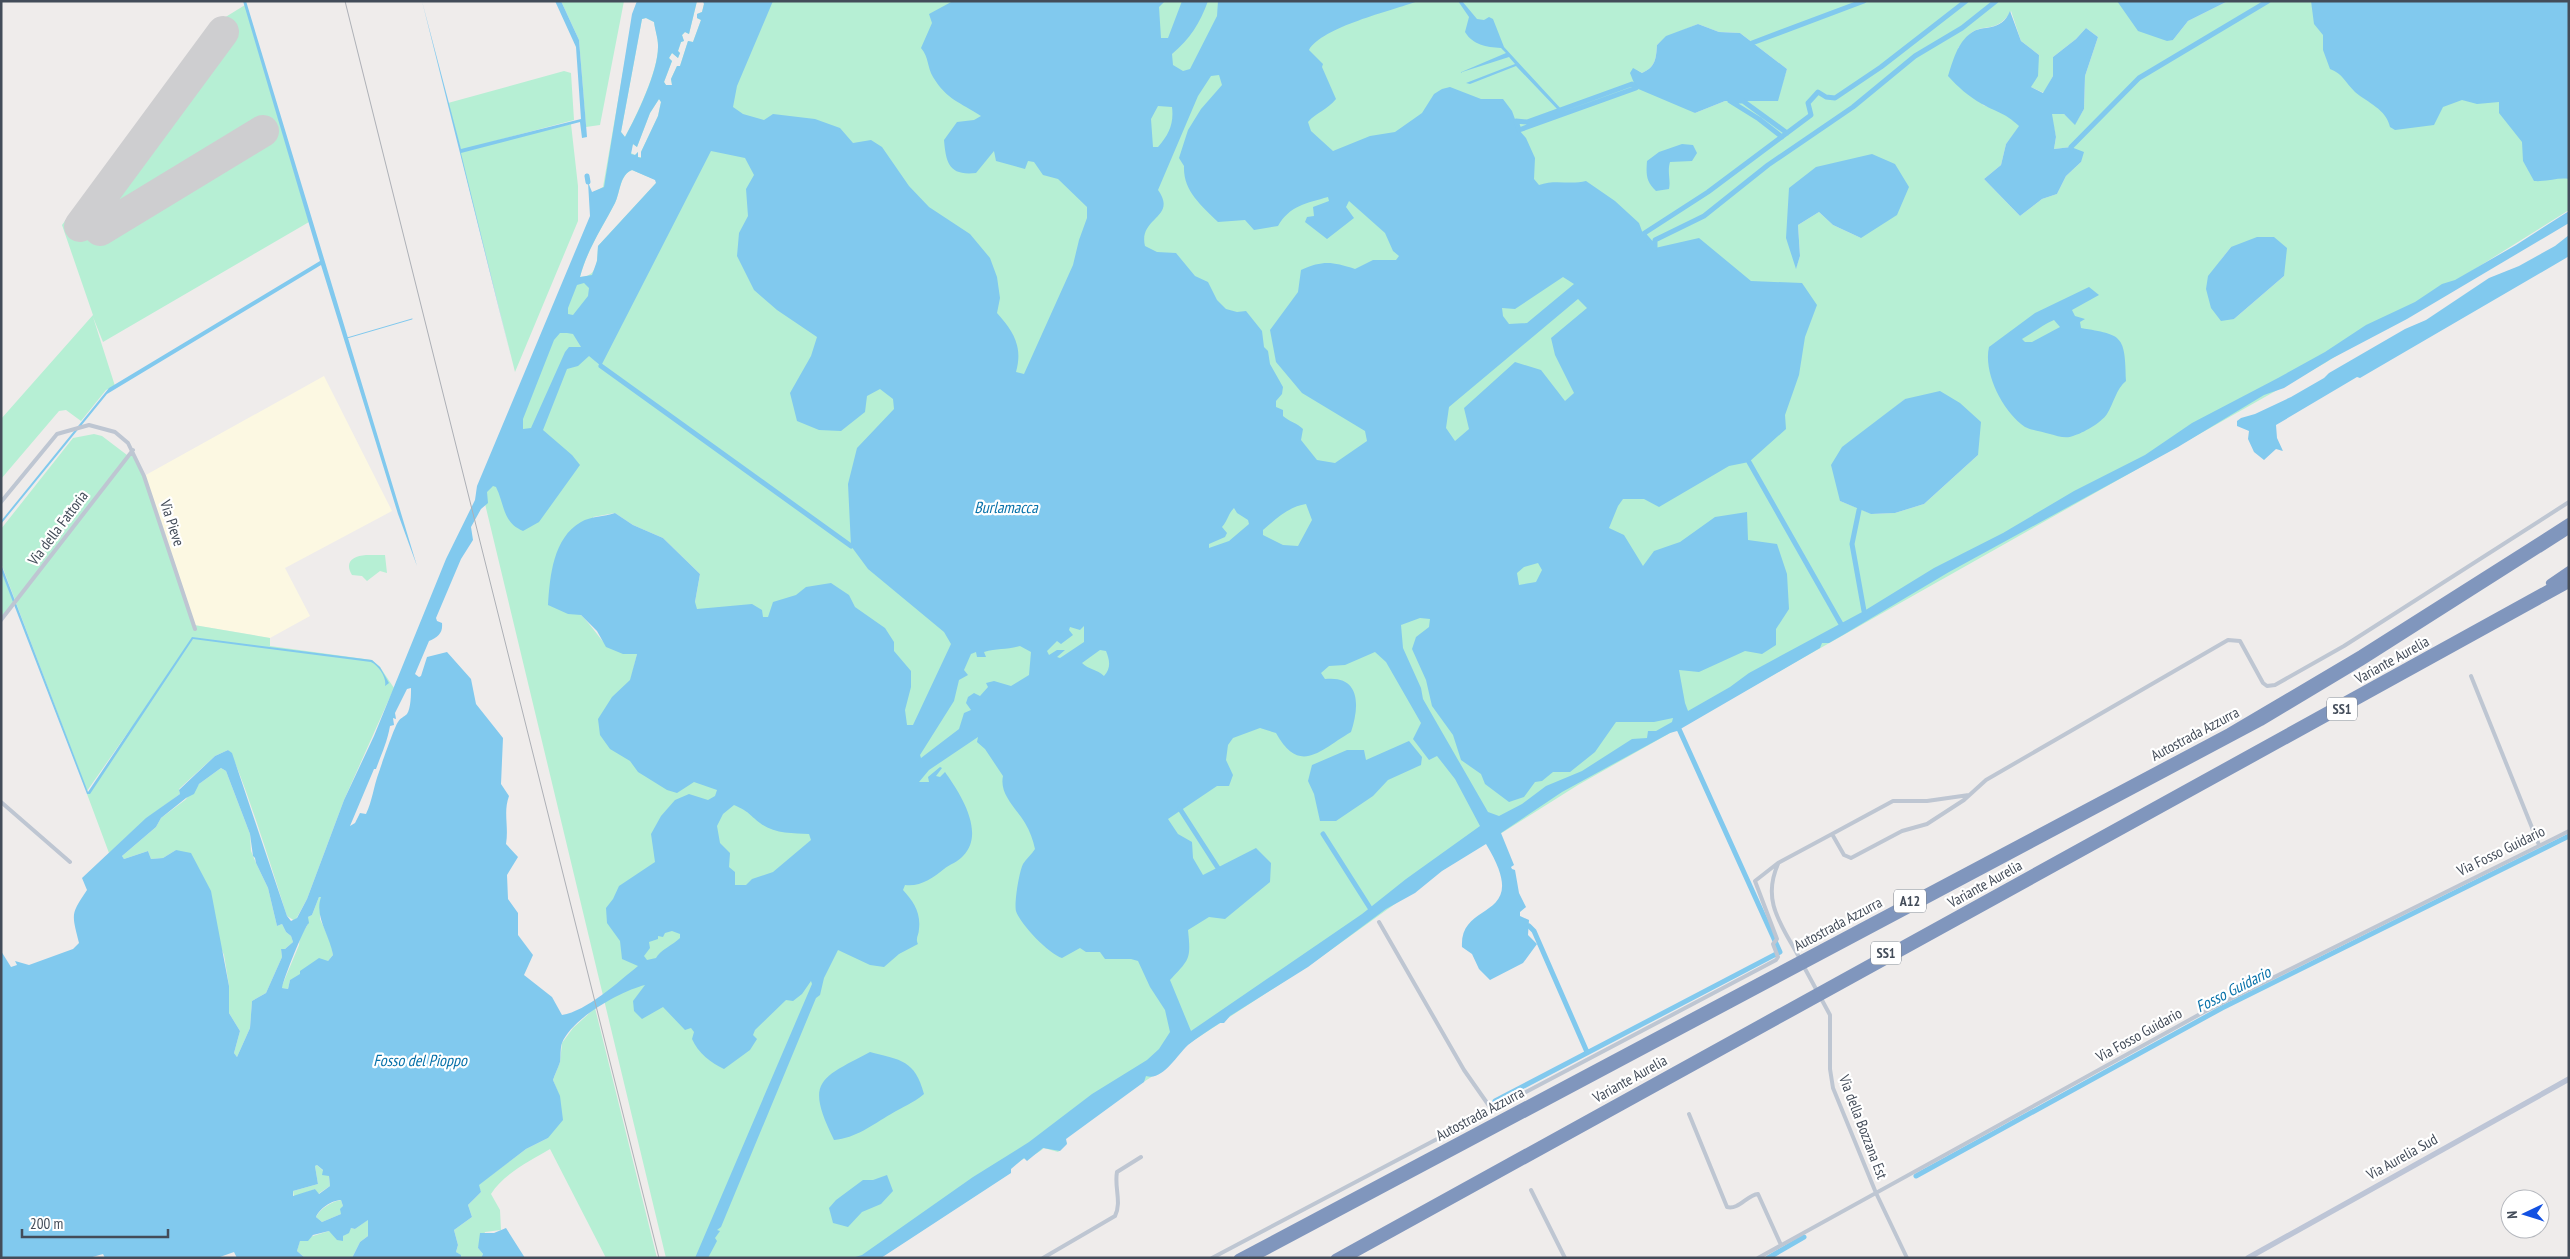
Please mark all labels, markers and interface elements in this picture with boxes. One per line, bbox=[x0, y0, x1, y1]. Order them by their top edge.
street label: Via della Fattoria bbox=[23, 487, 92, 570]
street label: Via Pieve bbox=[156, 496, 189, 548]
water label: Burlamacca bbox=[974, 497, 1039, 517]
street label: Variante Aurelia bbox=[2350, 631, 2432, 688]
road number: SS1 bbox=[2327, 698, 2357, 721]
street label: Autostrada Azzurra bbox=[2147, 702, 2242, 765]
street label: Via Fosso Guidario bbox=[2453, 821, 2548, 880]
street label: Variante Aurelia bbox=[1943, 855, 2025, 912]
road number: A12 bbox=[1894, 889, 1926, 912]
street label: Autostrada Azzurra bbox=[1790, 892, 1885, 955]
road number: SS1 bbox=[1871, 941, 1901, 964]
water label: Fosso Guidario bbox=[2192, 961, 2275, 1016]
street label: Via Fosso Guidario bbox=[2092, 1003, 2185, 1066]
water label: Fosso del Pioppo bbox=[373, 1050, 468, 1070]
street label: Variante Aurelia bbox=[1588, 1050, 1670, 1107]
street label: Via della Bozzana Est bbox=[1835, 1071, 1892, 1181]
street label: Autostrada Azzurra bbox=[1432, 1082, 1527, 1145]
street label: Via Aurelia Sud bbox=[2362, 1129, 2441, 1184]
north arrow bbox=[2500, 1189, 2550, 1239]
scale bar bbox=[22, 1206, 169, 1238]
text: N bbox=[2503, 1211, 2521, 1219]
text: 200 m bbox=[30, 1214, 63, 1233]

